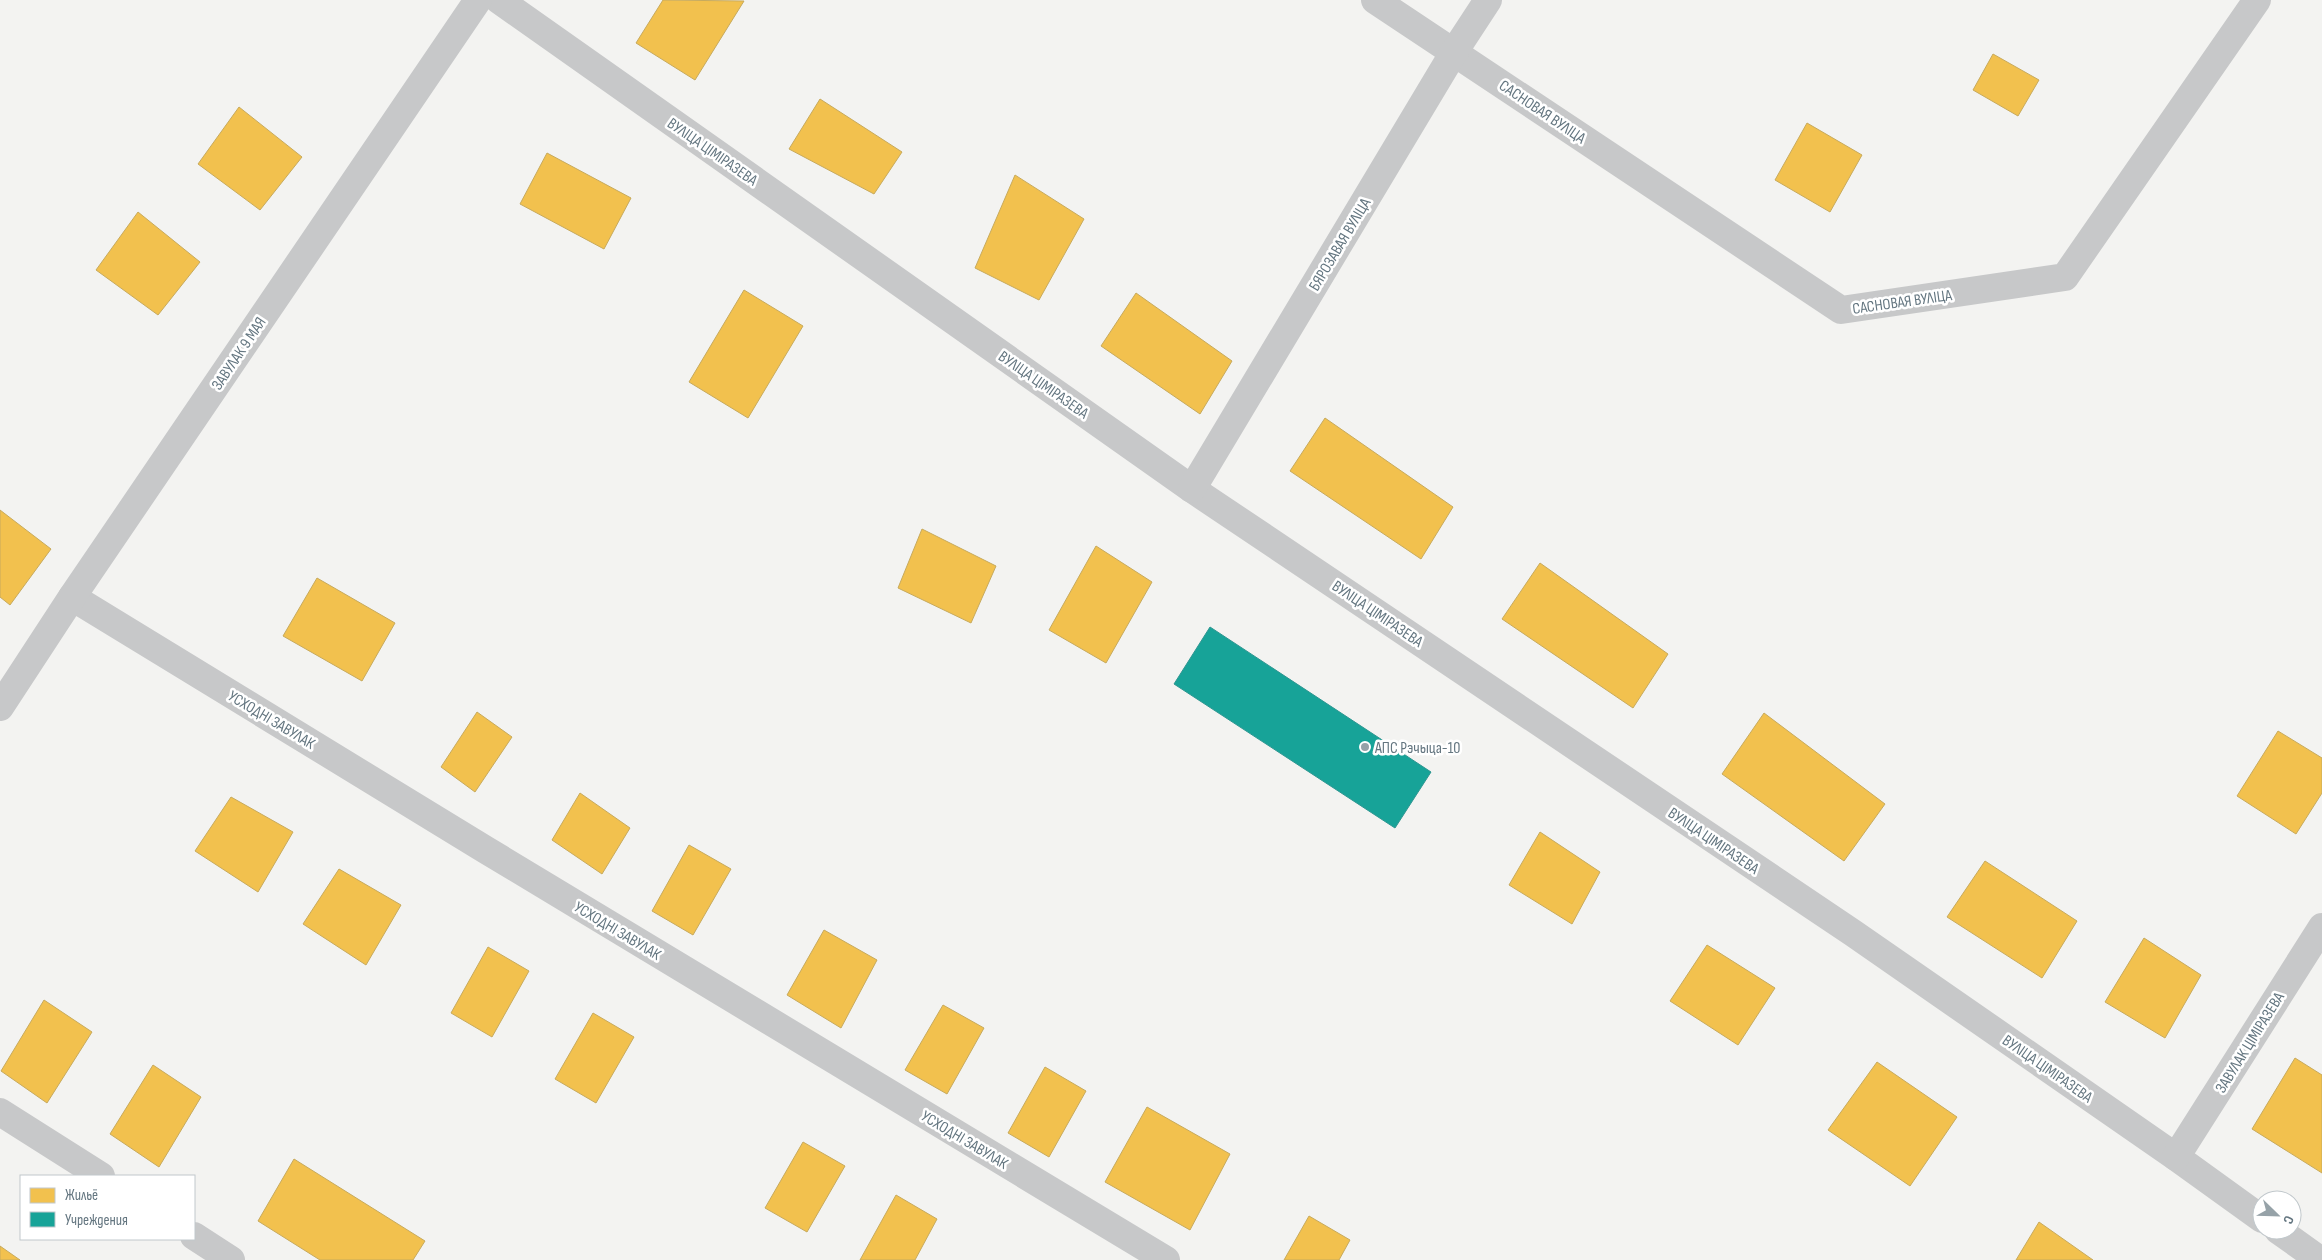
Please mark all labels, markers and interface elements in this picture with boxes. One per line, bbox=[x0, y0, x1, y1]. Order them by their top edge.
street label: САСНОВАЯ ВУЛІЦА bbox=[1495, 76, 1589, 148]
street label: ВУЛІЦА ЦІМІРАЗЕВА bbox=[663, 114, 761, 190]
street label: БЯРОЗАВАЯ ВУЛІЦА bbox=[1305, 195, 1375, 295]
street label: САСНОВАЯ ВУЛІЦА bbox=[1851, 286, 1953, 319]
street label: ЗАВУЛАК 9 МАЯ bbox=[208, 314, 271, 394]
street label: ВУЛІЦА ЦІМІРАЗЕВА bbox=[994, 347, 1092, 423]
street label: ВУЛІЦА ЦІМІРАЗЕВА bbox=[1328, 577, 1426, 652]
street label: УСХОДНІ ЗАВУЛАК bbox=[224, 687, 319, 754]
place label: АПС Рэчыца-10 bbox=[1374, 739, 1460, 758]
marker: АПС Рэчыца-10 bbox=[1359, 741, 1371, 753]
street label: ВУЛІЦА ЦІМІРАЗЕВА bbox=[1664, 804, 1762, 879]
street label: УСХОДНІ ЗАВУЛАК bbox=[570, 898, 665, 965]
street label: ЗАВУЛАК ЦІМІРАЗЕВА bbox=[2212, 989, 2289, 1097]
street label: ВУЛІЦА ЦІМІРАЗЕВА bbox=[1998, 1031, 2096, 1107]
street label: УСХОДНІ ЗАВУЛАК bbox=[917, 1107, 1012, 1174]
legend bbox=[20, 1175, 195, 1240]
text: Жильё bbox=[65, 1186, 98, 1205]
north arrow bbox=[2252, 1190, 2302, 1240]
text: Учреждения bbox=[65, 1211, 128, 1230]
text: С bbox=[2279, 1213, 2298, 1227]

